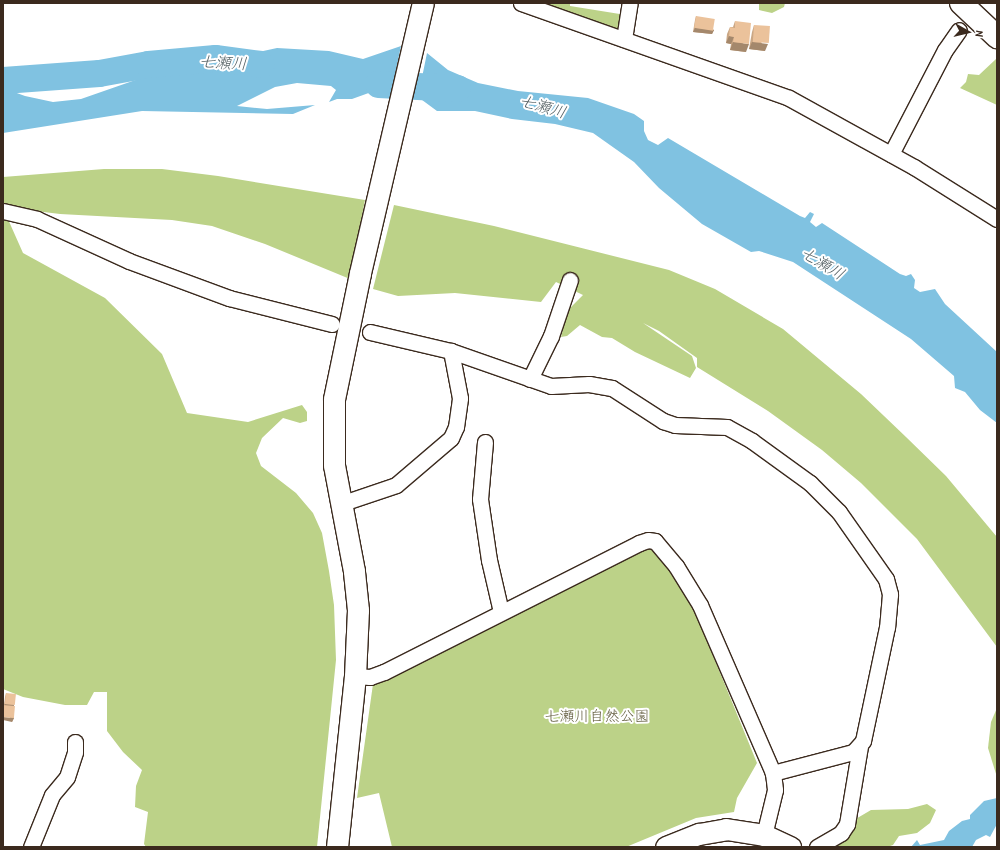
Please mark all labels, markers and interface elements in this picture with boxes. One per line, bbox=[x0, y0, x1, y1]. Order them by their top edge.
north arrow bbox=[948, 12, 988, 52]
text: N bbox=[973, 30, 987, 38]
water label: 七瀬川 bbox=[199, 51, 247, 73]
water label: 七瀬川 bbox=[517, 90, 569, 122]
water label: 七瀬川 bbox=[797, 242, 849, 284]
park label: 七瀬川自然公園 bbox=[545, 707, 649, 725]

